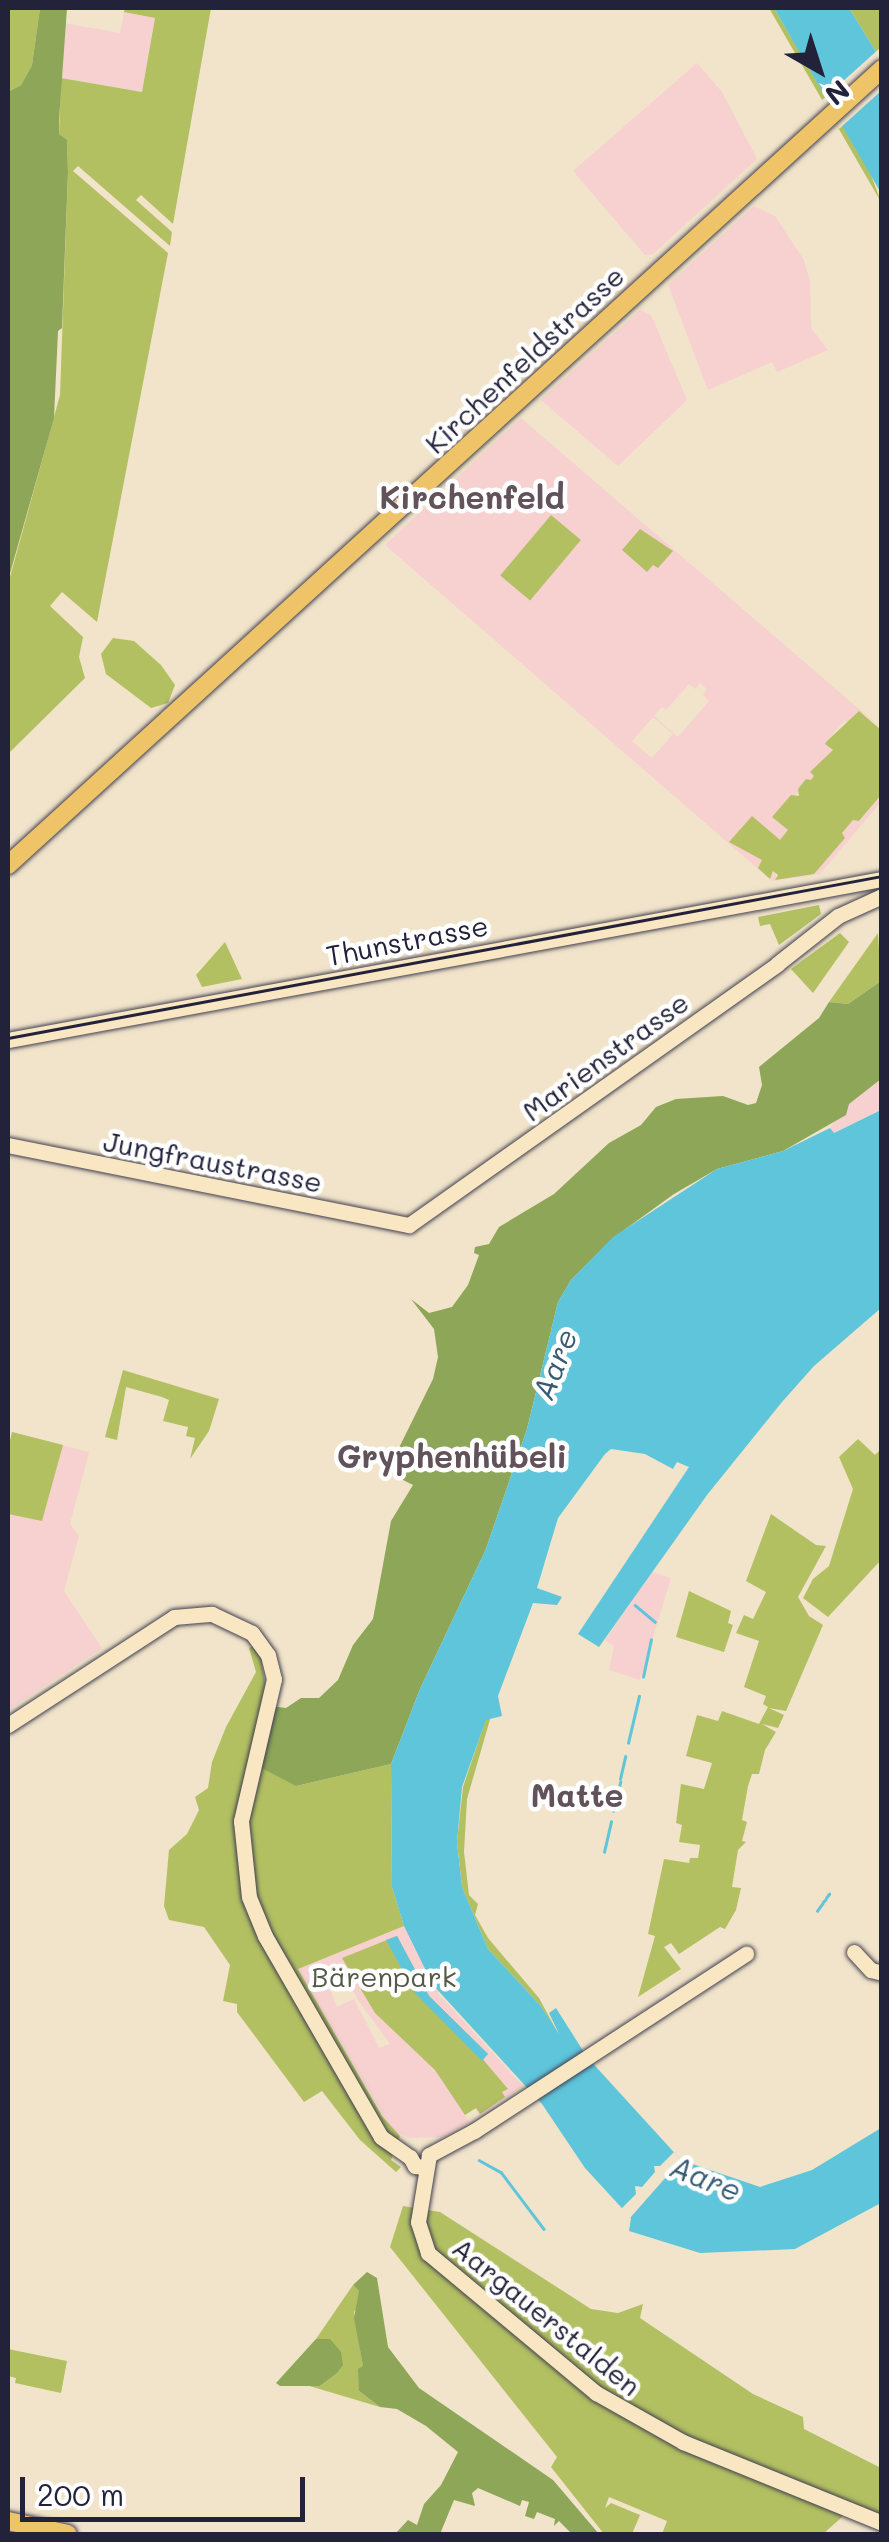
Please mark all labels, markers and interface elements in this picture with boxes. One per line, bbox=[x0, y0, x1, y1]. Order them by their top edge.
north arrow bbox=[769, 20, 869, 120]
text: N bbox=[818, 73, 857, 114]
street label: Kirchenfeldstrasse bbox=[418, 258, 630, 460]
district label: Kirchenfeld bbox=[379, 477, 565, 515]
street label: Thunstrasse bbox=[323, 908, 491, 972]
street label: Marienstrasse bbox=[515, 984, 695, 1128]
street label: Jungfraustrasse bbox=[101, 1123, 325, 1199]
water label: Aare bbox=[524, 1323, 584, 1405]
district label: Gryphenhübeli bbox=[337, 1436, 567, 1474]
district label: Matte bbox=[530, 1775, 624, 1813]
park label: Bärenpark bbox=[311, 1959, 457, 1993]
water label: Aare bbox=[665, 2148, 747, 2208]
street label: Aargauerstalden bbox=[446, 2230, 648, 2402]
scale bar bbox=[25, 2457, 310, 2519]
text: 200 m bbox=[37, 2474, 124, 2514]

